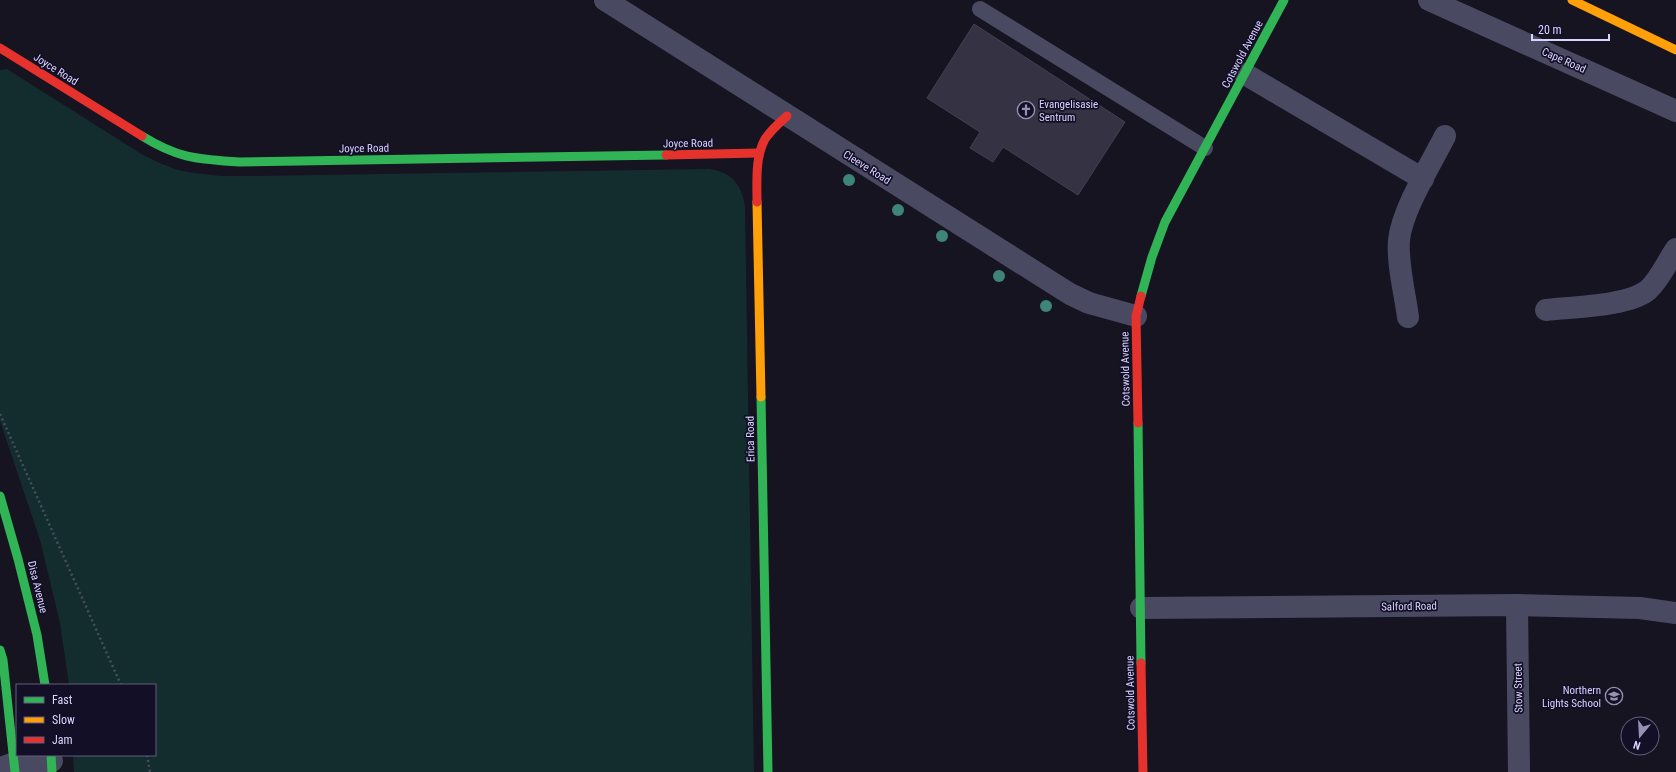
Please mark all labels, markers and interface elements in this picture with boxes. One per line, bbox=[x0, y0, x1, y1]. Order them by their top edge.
scale bar bbox=[1532, 16, 1609, 42]
street label: Cotswold Avenue bbox=[1219, 18, 1266, 90]
text: 20 m bbox=[1538, 23, 1562, 37]
street label: Cape Road bbox=[1540, 45, 1588, 76]
street label: Joyce Road bbox=[31, 51, 80, 88]
place label: Evangelisasie Sentrum bbox=[1039, 98, 1098, 124]
church icon: Evangelisasie Sentrum bbox=[1016, 100, 1036, 120]
street label: Joyce Road bbox=[663, 137, 713, 150]
street label: Joyce Road bbox=[339, 142, 389, 155]
street label: Cleeve Road bbox=[841, 148, 893, 187]
street label: Cotswold Avenue bbox=[1118, 331, 1133, 407]
street label: Erica Road bbox=[744, 416, 757, 462]
street label: Disa Avenue bbox=[25, 560, 50, 615]
street label: Salford Road bbox=[1381, 600, 1437, 613]
street label: Cotswold Avenue bbox=[1123, 655, 1138, 731]
street label: Stow Street bbox=[1512, 663, 1525, 713]
legend bbox=[16, 684, 156, 756]
place label: Northern Lights School bbox=[1542, 684, 1601, 710]
school or university icon: Northern Lights School bbox=[1604, 686, 1624, 706]
text: Fast bbox=[52, 693, 73, 707]
text: Slow bbox=[52, 713, 75, 727]
north arrow bbox=[1620, 716, 1660, 756]
text: Jam bbox=[52, 733, 73, 747]
text: N bbox=[1632, 738, 1642, 752]

